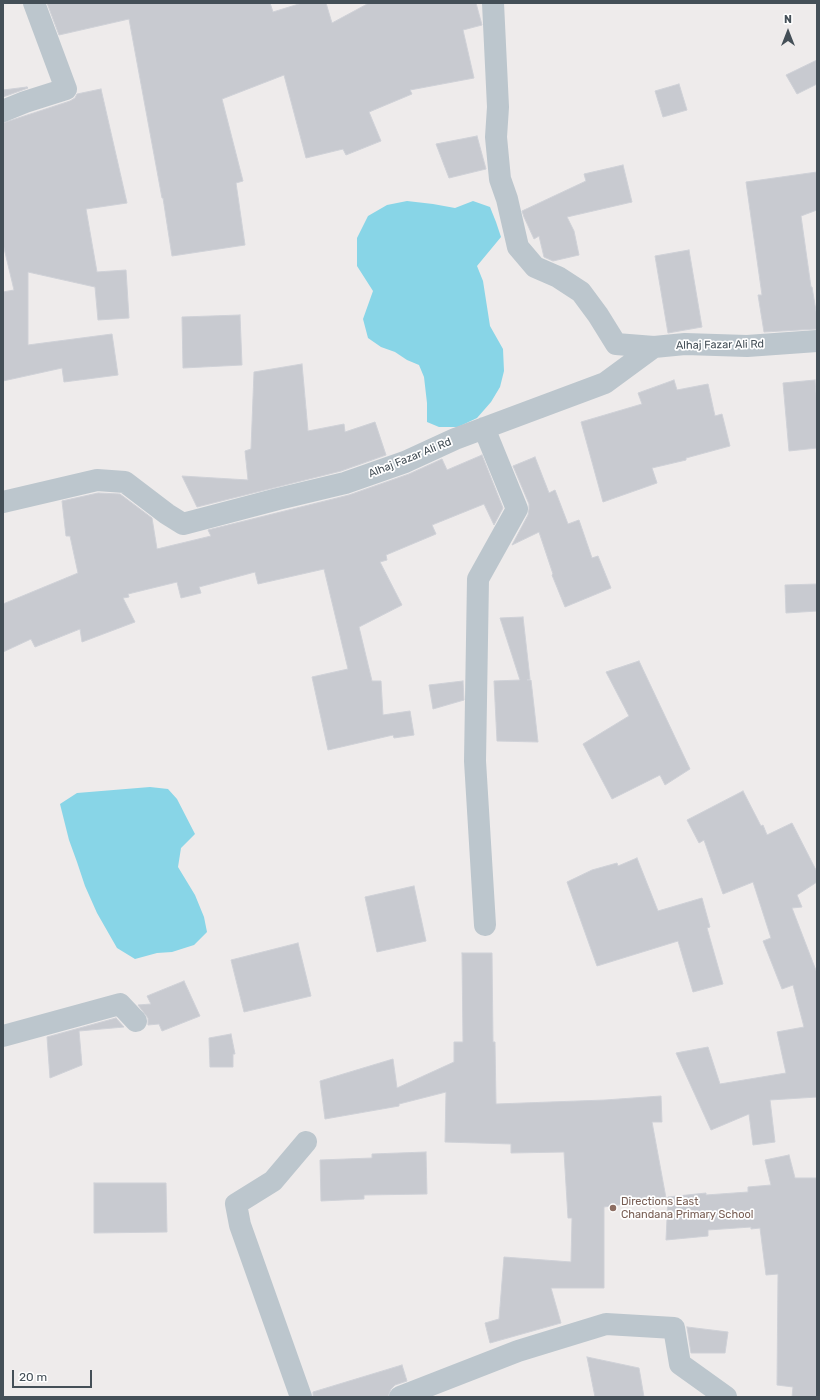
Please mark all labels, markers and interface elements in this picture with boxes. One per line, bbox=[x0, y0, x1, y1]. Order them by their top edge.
north arrow bbox=[768, 12, 808, 52]
text: N bbox=[784, 13, 792, 26]
street label: Alhaj Fazar Ali Rd bbox=[676, 338, 764, 352]
street label: Alhaj Fazar Ali Rd bbox=[367, 435, 453, 481]
place label: Directions East Chandana Primary School bbox=[621, 1195, 753, 1221]
marker: Directions East Chandana Primary School bbox=[608, 1203, 618, 1213]
scale bar bbox=[14, 1362, 94, 1388]
text: 20 m bbox=[19, 1370, 47, 1384]

